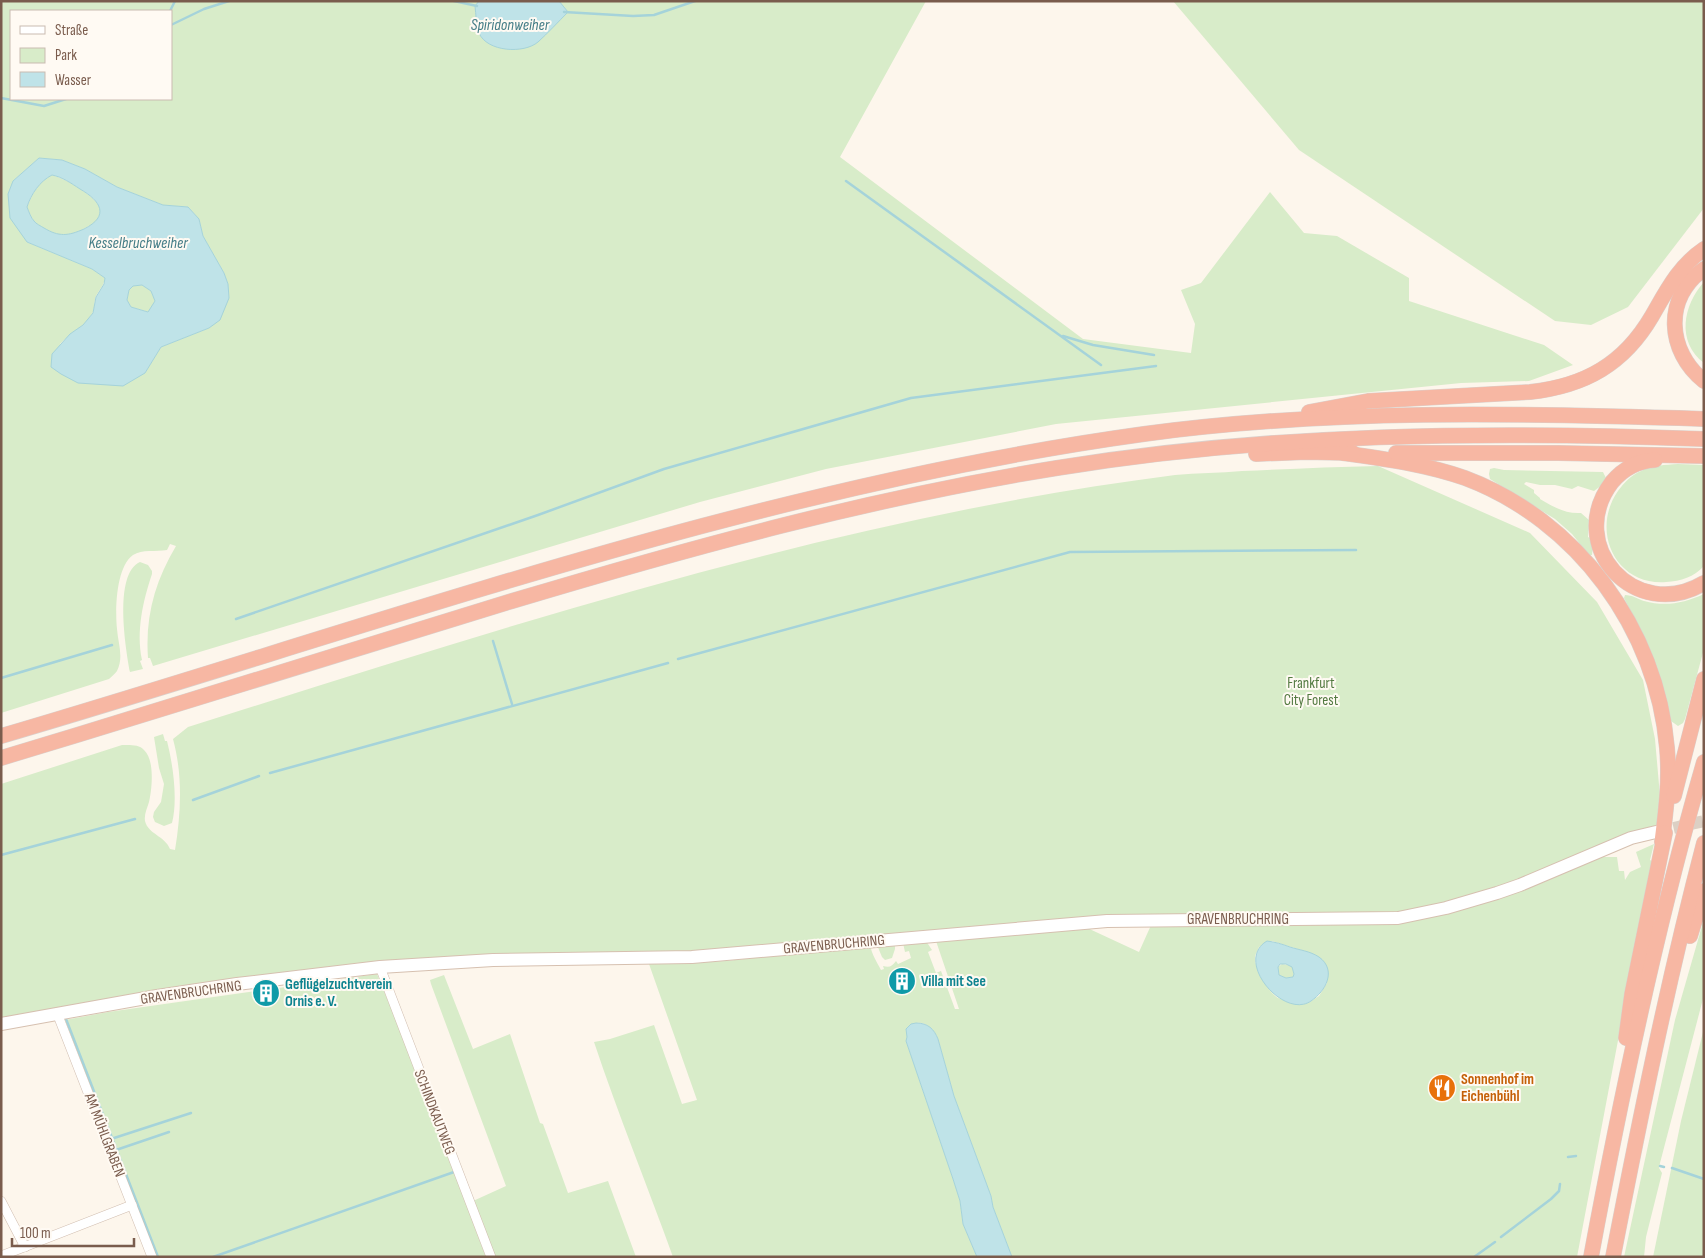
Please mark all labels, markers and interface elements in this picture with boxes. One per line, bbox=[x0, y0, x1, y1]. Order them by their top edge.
legend bbox=[10, 10, 172, 100]
water label: Spiridonweiher bbox=[471, 16, 550, 35]
text: Straße bbox=[55, 21, 88, 40]
text: Park bbox=[55, 46, 77, 65]
text: Wasser bbox=[55, 71, 92, 90]
water label: Kesselbruchweiher bbox=[88, 234, 188, 253]
park label: Frankfurt City Forest bbox=[1284, 674, 1339, 710]
street label: GRAVENBRUCHRING bbox=[1187, 910, 1289, 929]
street label: GRAVENBRUCHRING bbox=[782, 931, 886, 958]
building icon: Villa mit See bbox=[887, 966, 917, 996]
place label: Villa mit See bbox=[921, 972, 986, 991]
place label: Geflügelzuchtverein Ornis e. V. bbox=[285, 975, 392, 1011]
street label: GRAVENBRUCHRING bbox=[139, 976, 243, 1009]
building icon: Geflügelzuchtverein Ornis e. V. bbox=[251, 978, 281, 1008]
street label: SCHINDKAUTWEG bbox=[410, 1067, 459, 1157]
place label: Sonnenhof im Eichenbühl bbox=[1461, 1070, 1534, 1106]
restaurant icon: Sonnenhof im Eichenbühl bbox=[1427, 1073, 1457, 1103]
street label: AM MÜHLGRABEN bbox=[79, 1090, 129, 1180]
scale bar bbox=[12, 1216, 135, 1248]
text: 100 m bbox=[20, 1224, 51, 1243]

